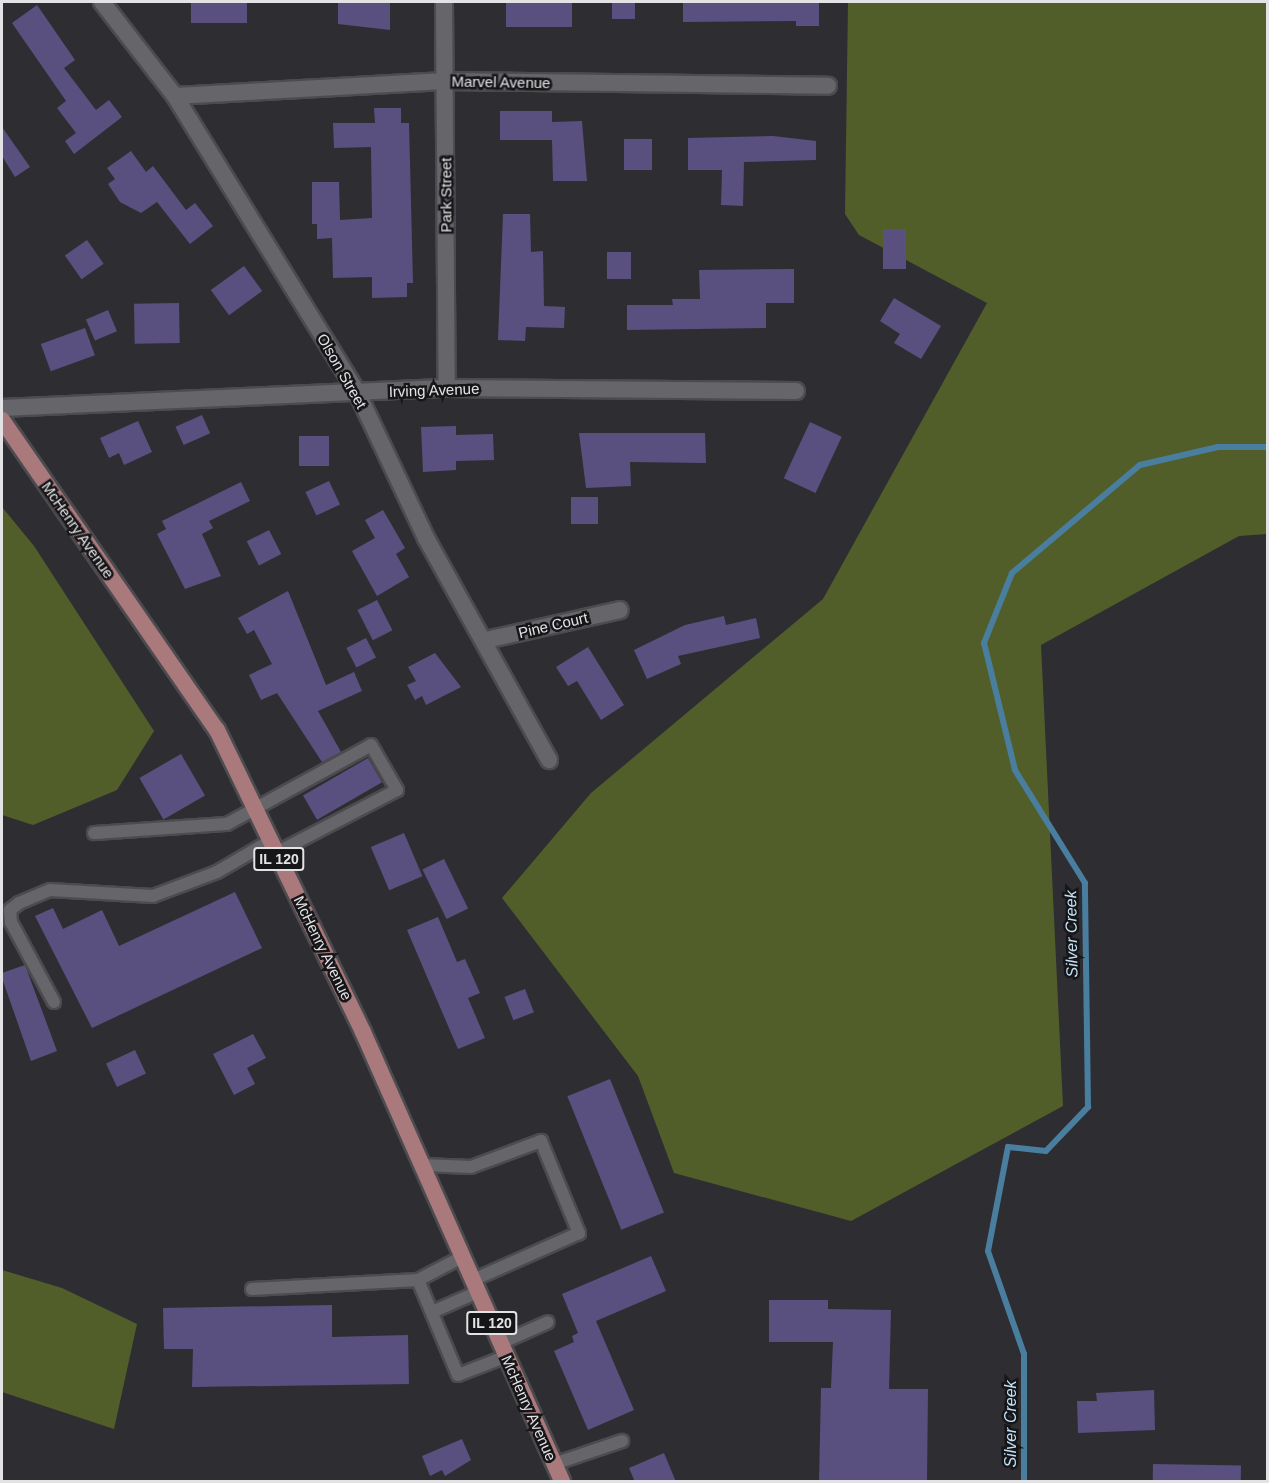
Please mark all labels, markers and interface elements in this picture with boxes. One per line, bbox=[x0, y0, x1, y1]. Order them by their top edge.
street label: Marvel Avenue bbox=[451, 72, 551, 92]
street label: Park Street bbox=[437, 157, 455, 233]
street label: Olson Street bbox=[313, 330, 371, 412]
street label: Irving Avenue bbox=[388, 379, 480, 401]
street label: McHenry Avenue bbox=[38, 478, 118, 582]
street label: Pine Court bbox=[516, 608, 590, 642]
road number: IL 120 bbox=[252, 848, 306, 870]
water label: Silver Creek bbox=[1062, 890, 1082, 978]
street label: McHenry Avenue bbox=[290, 892, 356, 1004]
road number: IL 120 bbox=[465, 1312, 519, 1334]
street label: McHenry Avenue bbox=[497, 1352, 561, 1464]
water label: Silver Creek bbox=[1001, 1380, 1021, 1468]

